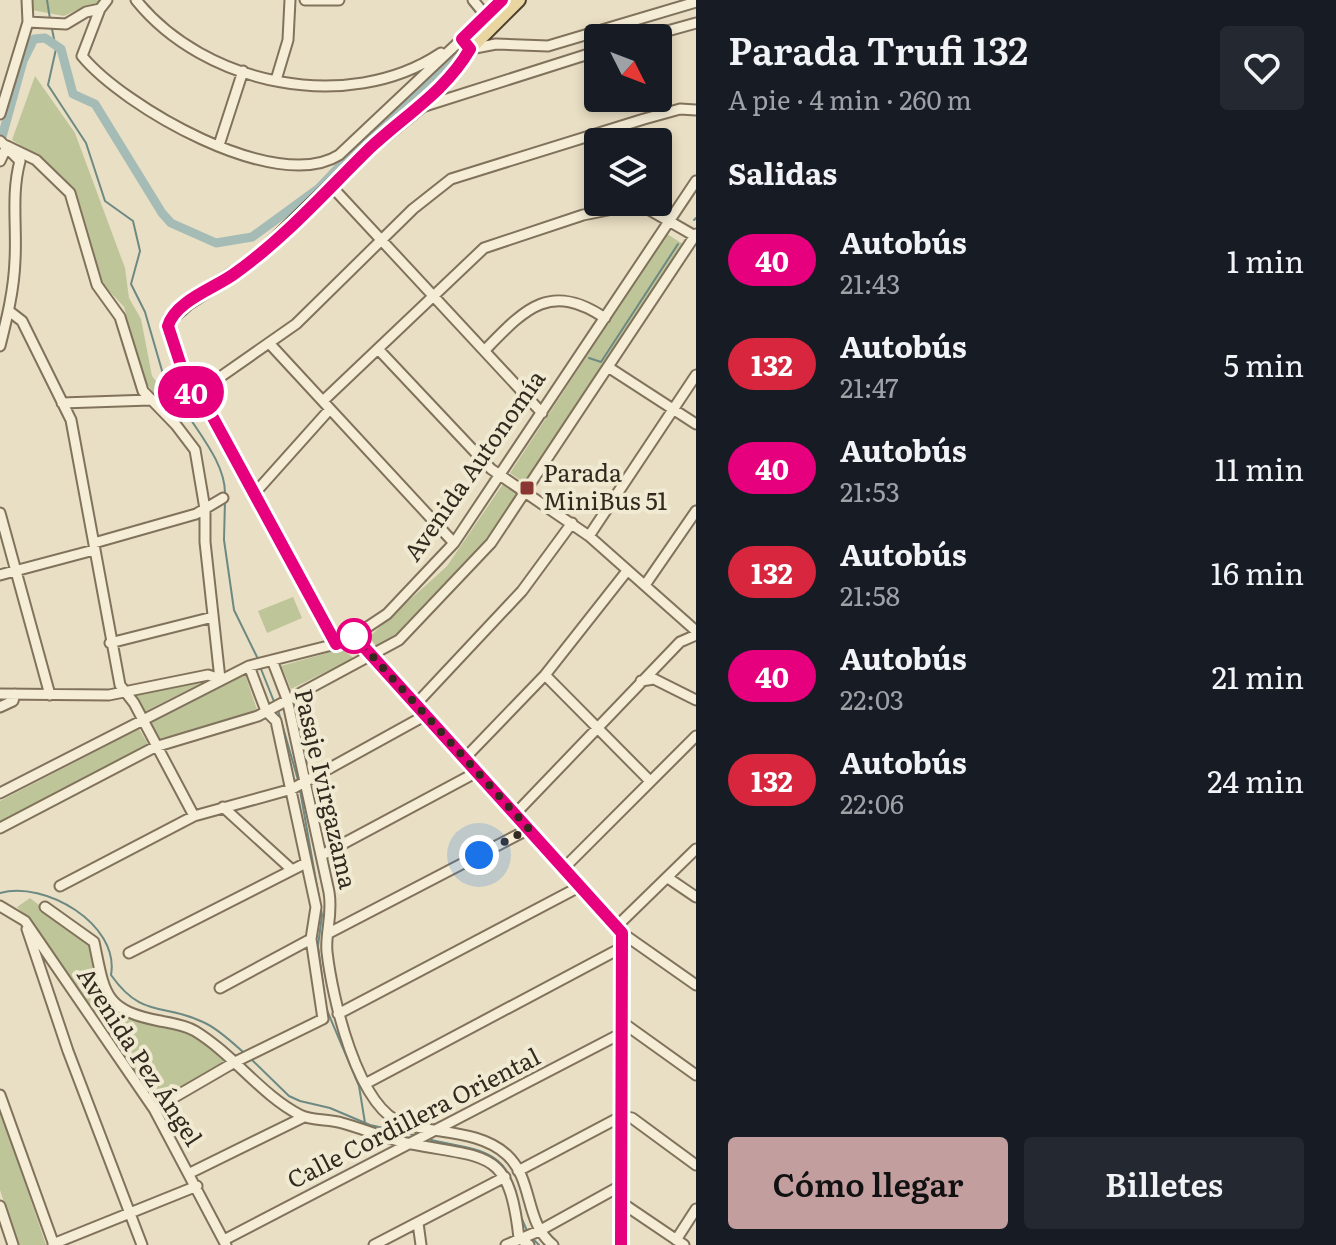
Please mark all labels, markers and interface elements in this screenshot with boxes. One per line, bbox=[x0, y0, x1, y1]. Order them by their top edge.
text: Parada Trufi 132 bbox=[728, 20, 1028, 77]
north arrow bbox=[584, 24, 672, 112]
map controls bbox=[584, 24, 672, 216]
button: heart bbox=[1220, 26, 1304, 110]
text: A pie · 4 min · 260 m bbox=[728, 79, 972, 118]
button: layers bbox=[584, 128, 672, 216]
text: Salidas bbox=[728, 150, 837, 194]
text: Autobús bbox=[840, 219, 967, 263]
text: 1 min bbox=[1227, 238, 1304, 282]
text: 40 bbox=[755, 239, 789, 281]
text: 21:43 bbox=[840, 263, 900, 302]
text: Autobús bbox=[840, 323, 967, 367]
text: 5 min bbox=[1224, 342, 1304, 386]
text: 132 bbox=[751, 343, 793, 385]
street label: Avenida Autonomía bbox=[394, 362, 552, 567]
line badge: 40 bbox=[155, 366, 227, 418]
text: 21:47 bbox=[840, 367, 899, 406]
text: 40 bbox=[174, 371, 208, 413]
text: Autobús bbox=[840, 427, 967, 471]
text: 11 min bbox=[1215, 446, 1304, 490]
text: 40 bbox=[755, 447, 789, 489]
place label: Parada MiniBus 51 bbox=[543, 454, 668, 517]
text: 21:53 bbox=[840, 471, 900, 510]
marker: Parada MiniBus 51 bbox=[518, 479, 536, 497]
text: Autobús bbox=[840, 531, 967, 575]
text: 16 min bbox=[1211, 550, 1304, 594]
text: 132 bbox=[751, 551, 793, 593]
text: 21:58 bbox=[840, 575, 900, 614]
unlabelled marker bbox=[337, 619, 371, 653]
text: Autobús bbox=[840, 635, 967, 679]
text: 21 min bbox=[1212, 654, 1304, 698]
text: 40 bbox=[755, 655, 789, 697]
text: 22:03 bbox=[840, 679, 904, 718]
street label: Pasaje Ivirgazama bbox=[287, 685, 367, 892]
text: Autobús bbox=[840, 739, 967, 783]
text: 24 min bbox=[1207, 758, 1304, 802]
text: 132 bbox=[751, 759, 793, 801]
text: 22:06 bbox=[840, 783, 904, 822]
your location bbox=[459, 835, 499, 875]
street label: Avenida Pez Ángel bbox=[70, 959, 212, 1152]
street label: Calle Cordillera Oriental bbox=[280, 1038, 545, 1196]
button: Cómo llegar bbox=[728, 1137, 1008, 1229]
button: Billetes bbox=[1024, 1137, 1304, 1229]

